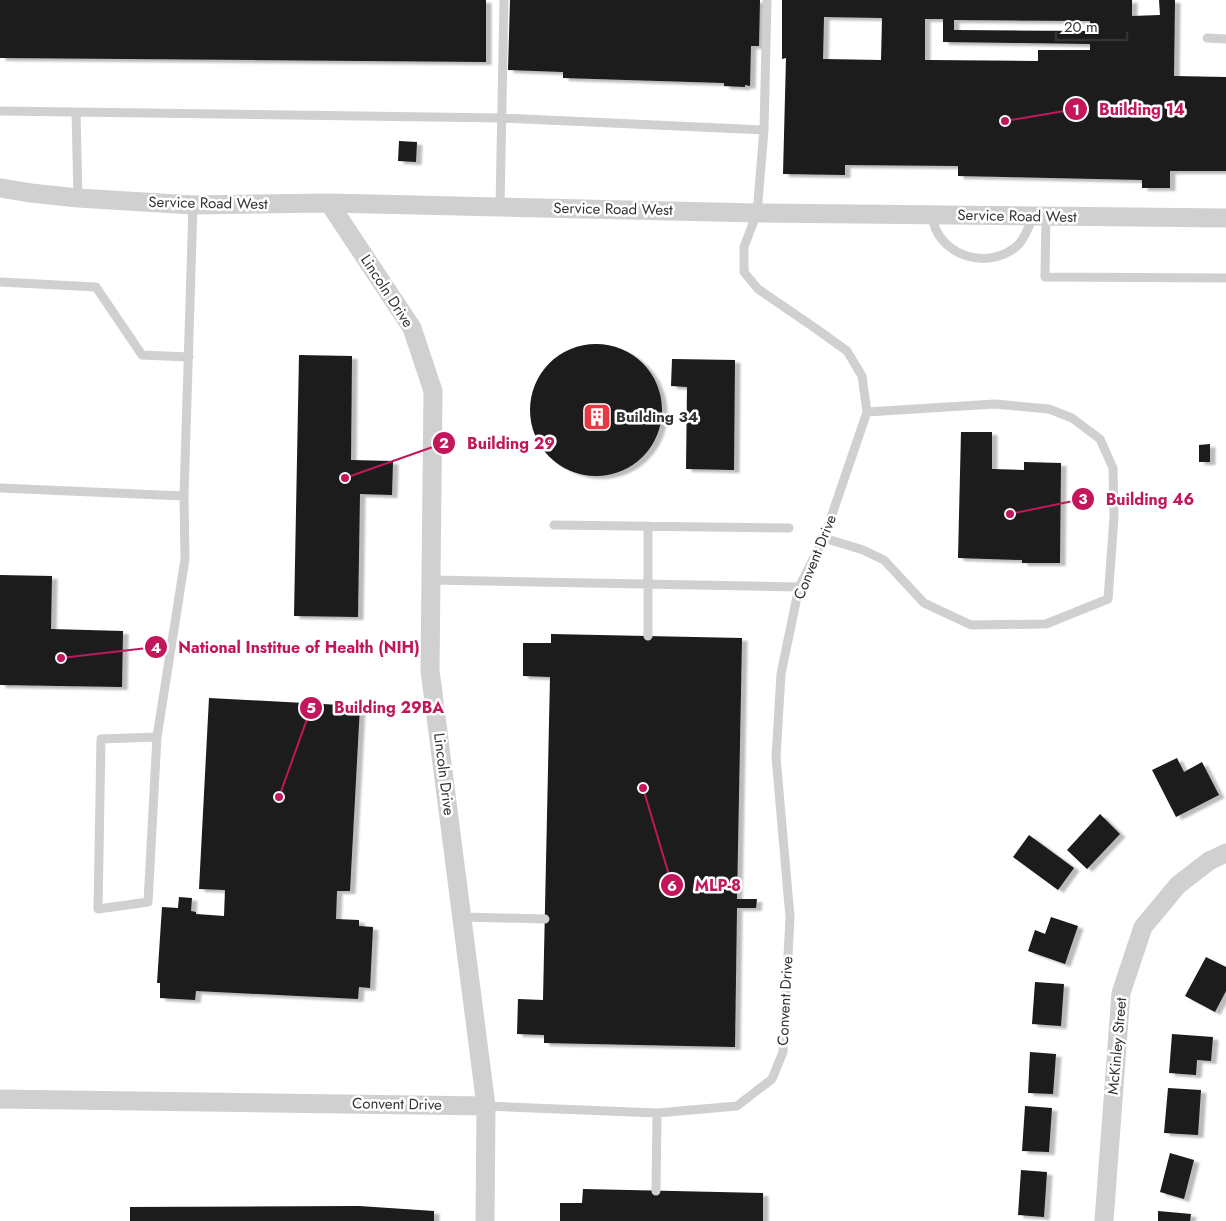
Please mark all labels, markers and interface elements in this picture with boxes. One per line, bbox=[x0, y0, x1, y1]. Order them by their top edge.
scale bar bbox=[1056, 10, 1127, 42]
text: 20 m bbox=[1064, 16, 1098, 38]
callout: Building 14 bbox=[1064, 94, 1195, 125]
text: Building 14 bbox=[1099, 98, 1185, 121]
text: 1 bbox=[1072, 99, 1080, 121]
street label: Service Road West bbox=[148, 191, 268, 215]
street label: Service Road West bbox=[553, 197, 673, 221]
street label: Service Road West bbox=[957, 204, 1077, 228]
street label: Lincoln Drive bbox=[355, 250, 419, 332]
building icon: Building 34 bbox=[582, 402, 612, 432]
place label: Building 34 bbox=[616, 406, 698, 428]
callout: Building 29 bbox=[432, 428, 565, 459]
text: 2 bbox=[439, 432, 449, 454]
text: Building 29 bbox=[467, 432, 555, 455]
callout: Building 46 bbox=[1071, 484, 1204, 515]
text: 3 bbox=[1078, 488, 1088, 510]
text: Building 46 bbox=[1106, 488, 1194, 511]
street label: Convent Drive bbox=[788, 511, 842, 603]
callout: National Institue of Health (NIH) bbox=[144, 632, 430, 663]
text: National Institue of Health (NIH) bbox=[178, 636, 420, 659]
text: 4 bbox=[151, 637, 161, 659]
callout: Building 29BA bbox=[299, 692, 454, 723]
text: Building 29BA bbox=[334, 696, 444, 719]
text: 5 bbox=[306, 697, 316, 719]
street label: Lincoln Drive bbox=[428, 731, 460, 817]
callout: MLP-8 bbox=[659, 870, 751, 901]
text: MLP-8 bbox=[695, 874, 741, 897]
text: 6 bbox=[667, 875, 677, 897]
street label: Convent Drive bbox=[772, 955, 798, 1046]
street label: McKinley Street bbox=[1102, 996, 1132, 1095]
street label: Convent Drive bbox=[352, 1092, 442, 1116]

